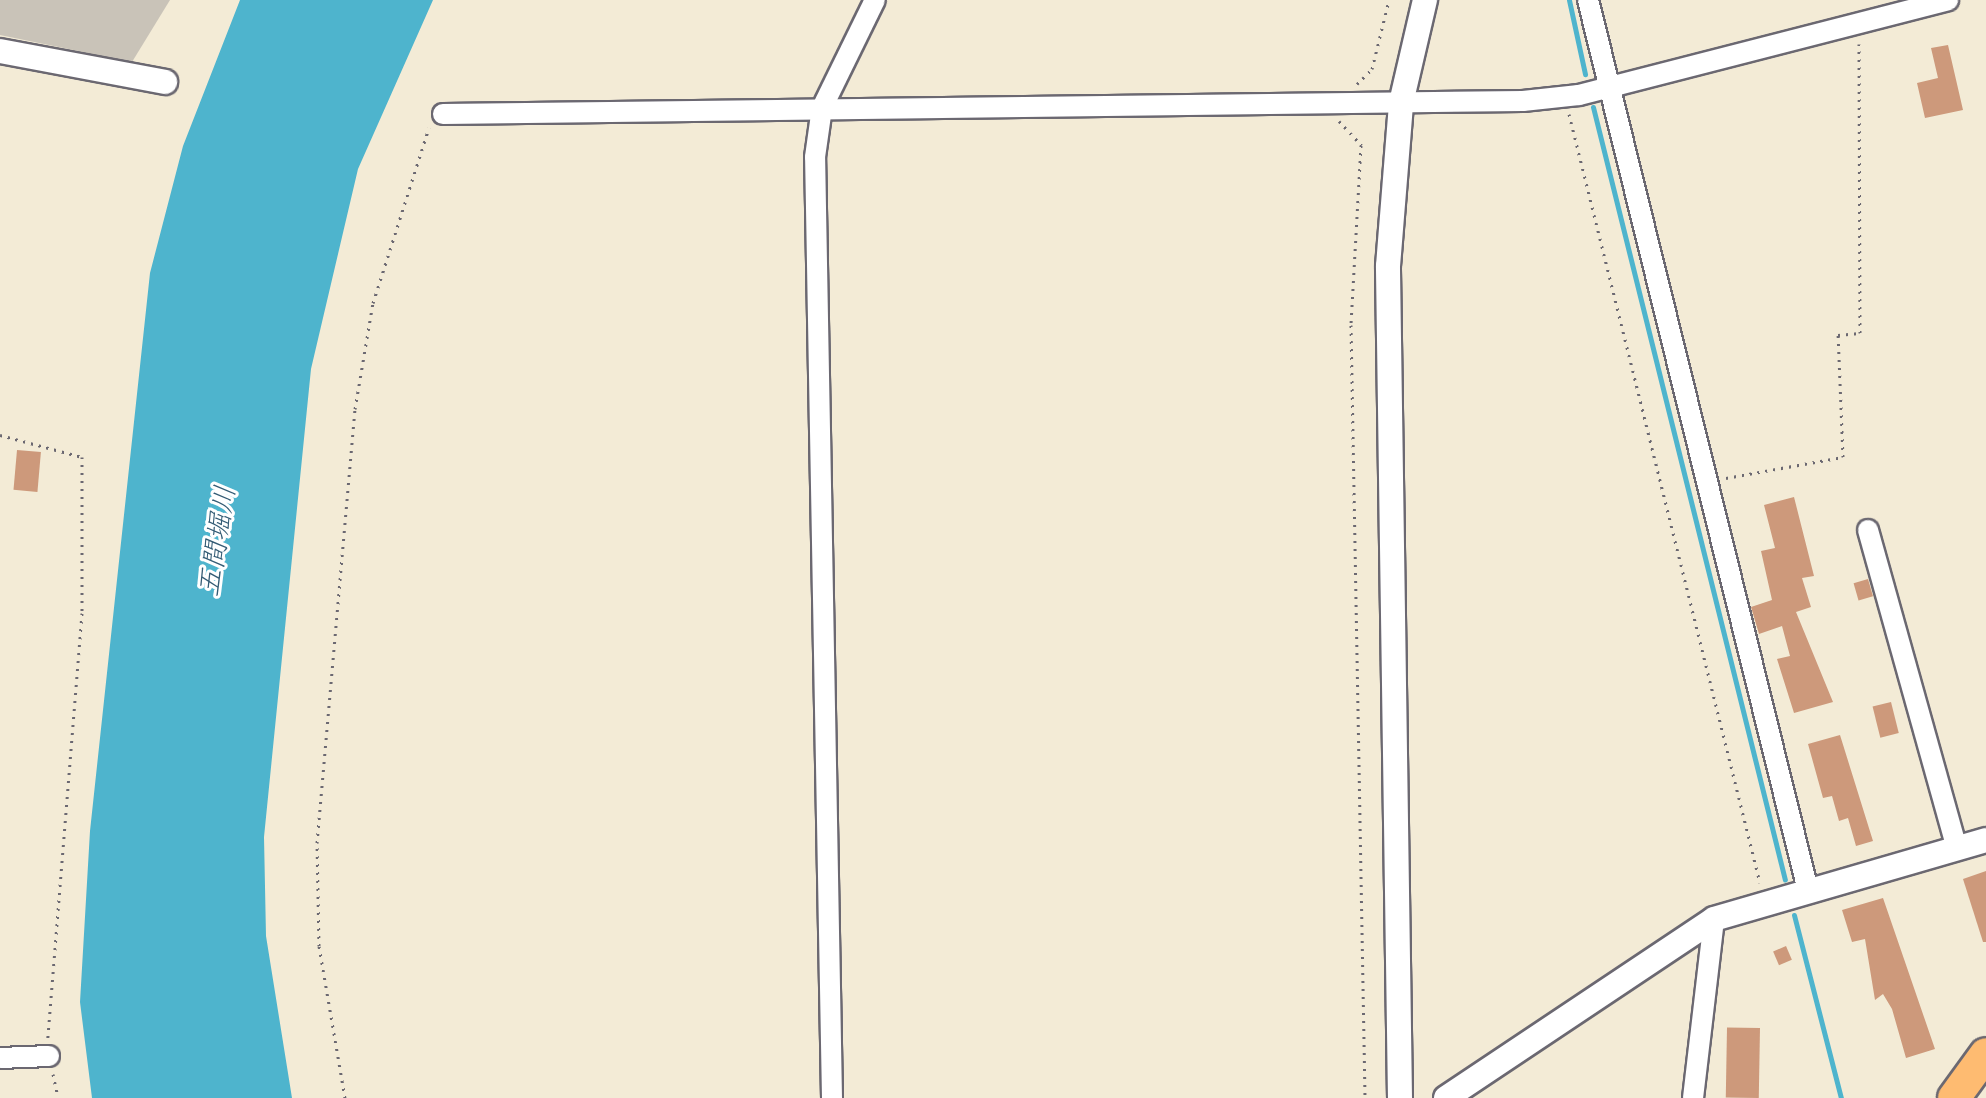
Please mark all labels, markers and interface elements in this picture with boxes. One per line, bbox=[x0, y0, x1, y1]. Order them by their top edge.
water label: 五間堀川 bbox=[192, 483, 242, 599]

